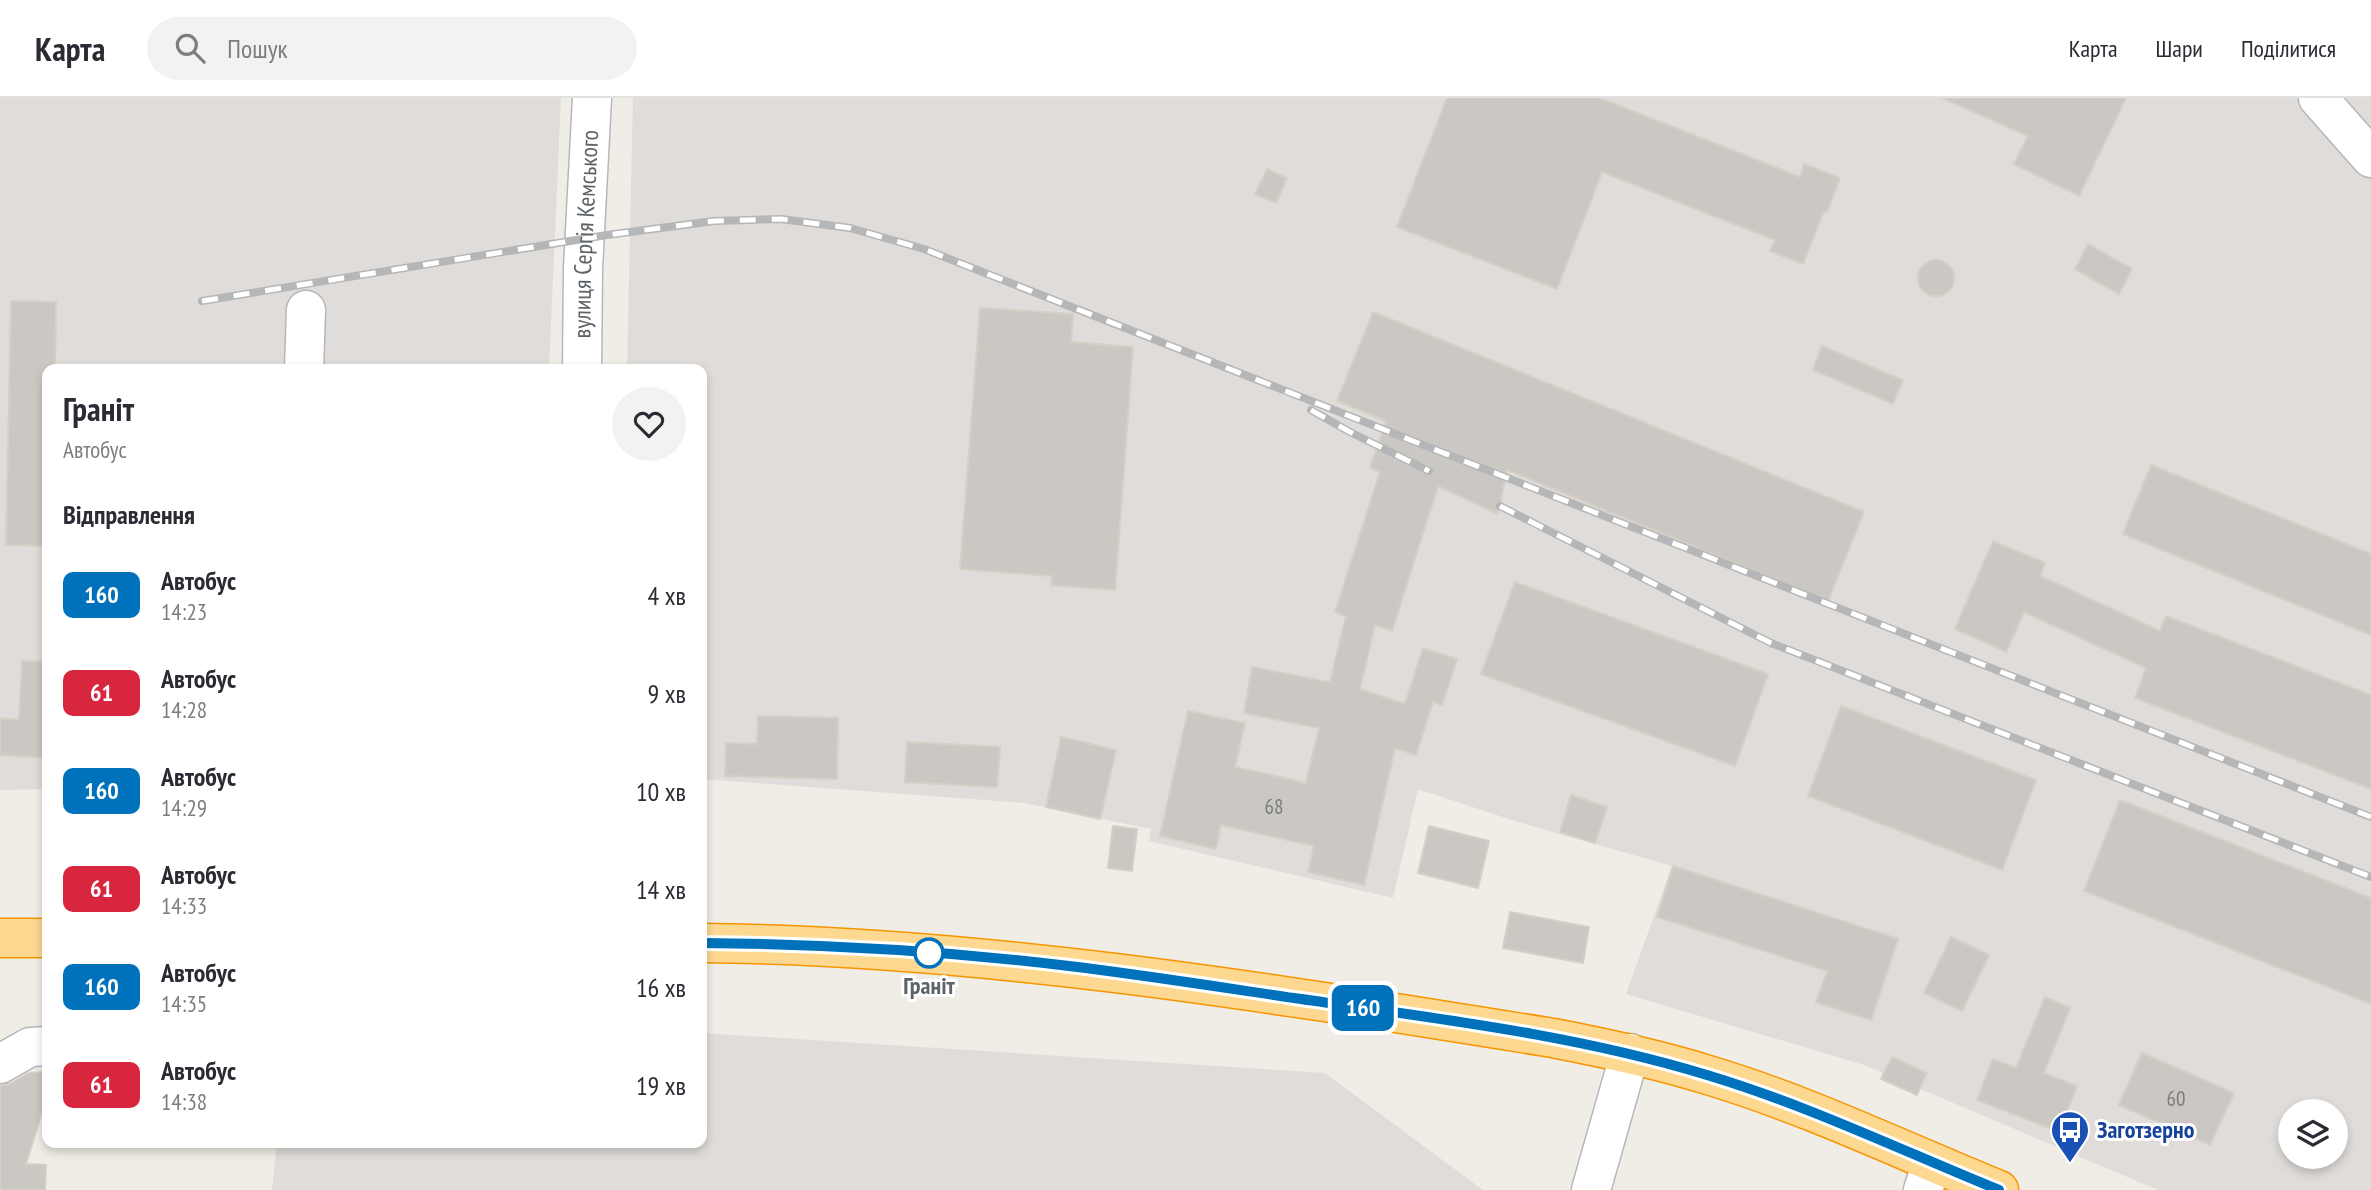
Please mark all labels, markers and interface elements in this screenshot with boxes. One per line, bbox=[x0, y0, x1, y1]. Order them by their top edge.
search box bbox=[147, 17, 637, 80]
text: Карта bbox=[35, 27, 105, 70]
icon: search bbox=[171, 29, 209, 67]
text: Пошук bbox=[227, 32, 288, 65]
text: Карта bbox=[2069, 33, 2118, 64]
text: Шари bbox=[2156, 33, 2203, 64]
text: Поділитися bbox=[2241, 33, 2336, 64]
street label: вулиця Сергія Кемського bbox=[566, 129, 605, 338]
text: Граніт bbox=[63, 387, 134, 430]
button: heart bbox=[612, 387, 686, 461]
text: Автобус bbox=[63, 435, 127, 464]
text: Відправлення bbox=[63, 498, 195, 531]
text: Автобус bbox=[161, 564, 236, 597]
text: 160 bbox=[84, 579, 119, 610]
text: 4 хв bbox=[648, 579, 686, 612]
text: 14:23 bbox=[161, 597, 207, 626]
text: Автобус bbox=[161, 662, 236, 695]
text: 61 bbox=[90, 677, 113, 708]
text: 9 хв bbox=[648, 677, 686, 710]
text: 14:28 bbox=[161, 695, 207, 724]
text: Автобус bbox=[161, 760, 236, 793]
text: 160 bbox=[84, 775, 119, 806]
text: 10 хв bbox=[636, 775, 686, 808]
text: 14:29 bbox=[161, 793, 207, 822]
house number: 68 bbox=[1265, 793, 1283, 820]
text: Автобус bbox=[161, 858, 236, 891]
text: 61 bbox=[90, 873, 113, 904]
text: 14 хв bbox=[636, 873, 686, 906]
text: 14:33 bbox=[161, 891, 207, 920]
marker: Граніт bbox=[914, 938, 944, 968]
text: Автобус bbox=[161, 956, 236, 989]
place label: Граніт bbox=[903, 970, 956, 1001]
text: 160 bbox=[84, 971, 119, 1002]
text: 16 хв bbox=[636, 971, 686, 1004]
line badge: 160 bbox=[1323, 985, 1403, 1031]
text: 14:35 bbox=[161, 989, 207, 1018]
text: 160 bbox=[1346, 992, 1380, 1023]
text: Автобус bbox=[161, 1054, 236, 1087]
text: 61 bbox=[90, 1069, 113, 1100]
text: 19 хв bbox=[636, 1069, 686, 1102]
house number: 60 bbox=[2167, 1085, 2185, 1112]
text: 14:38 bbox=[161, 1087, 207, 1116]
map controls bbox=[2278, 1099, 2348, 1169]
button: layers bbox=[2278, 1099, 2348, 1169]
bus stop icon: Заготзерно bbox=[2049, 1109, 2091, 1164]
place label: Заготзерно bbox=[2097, 1114, 2195, 1145]

